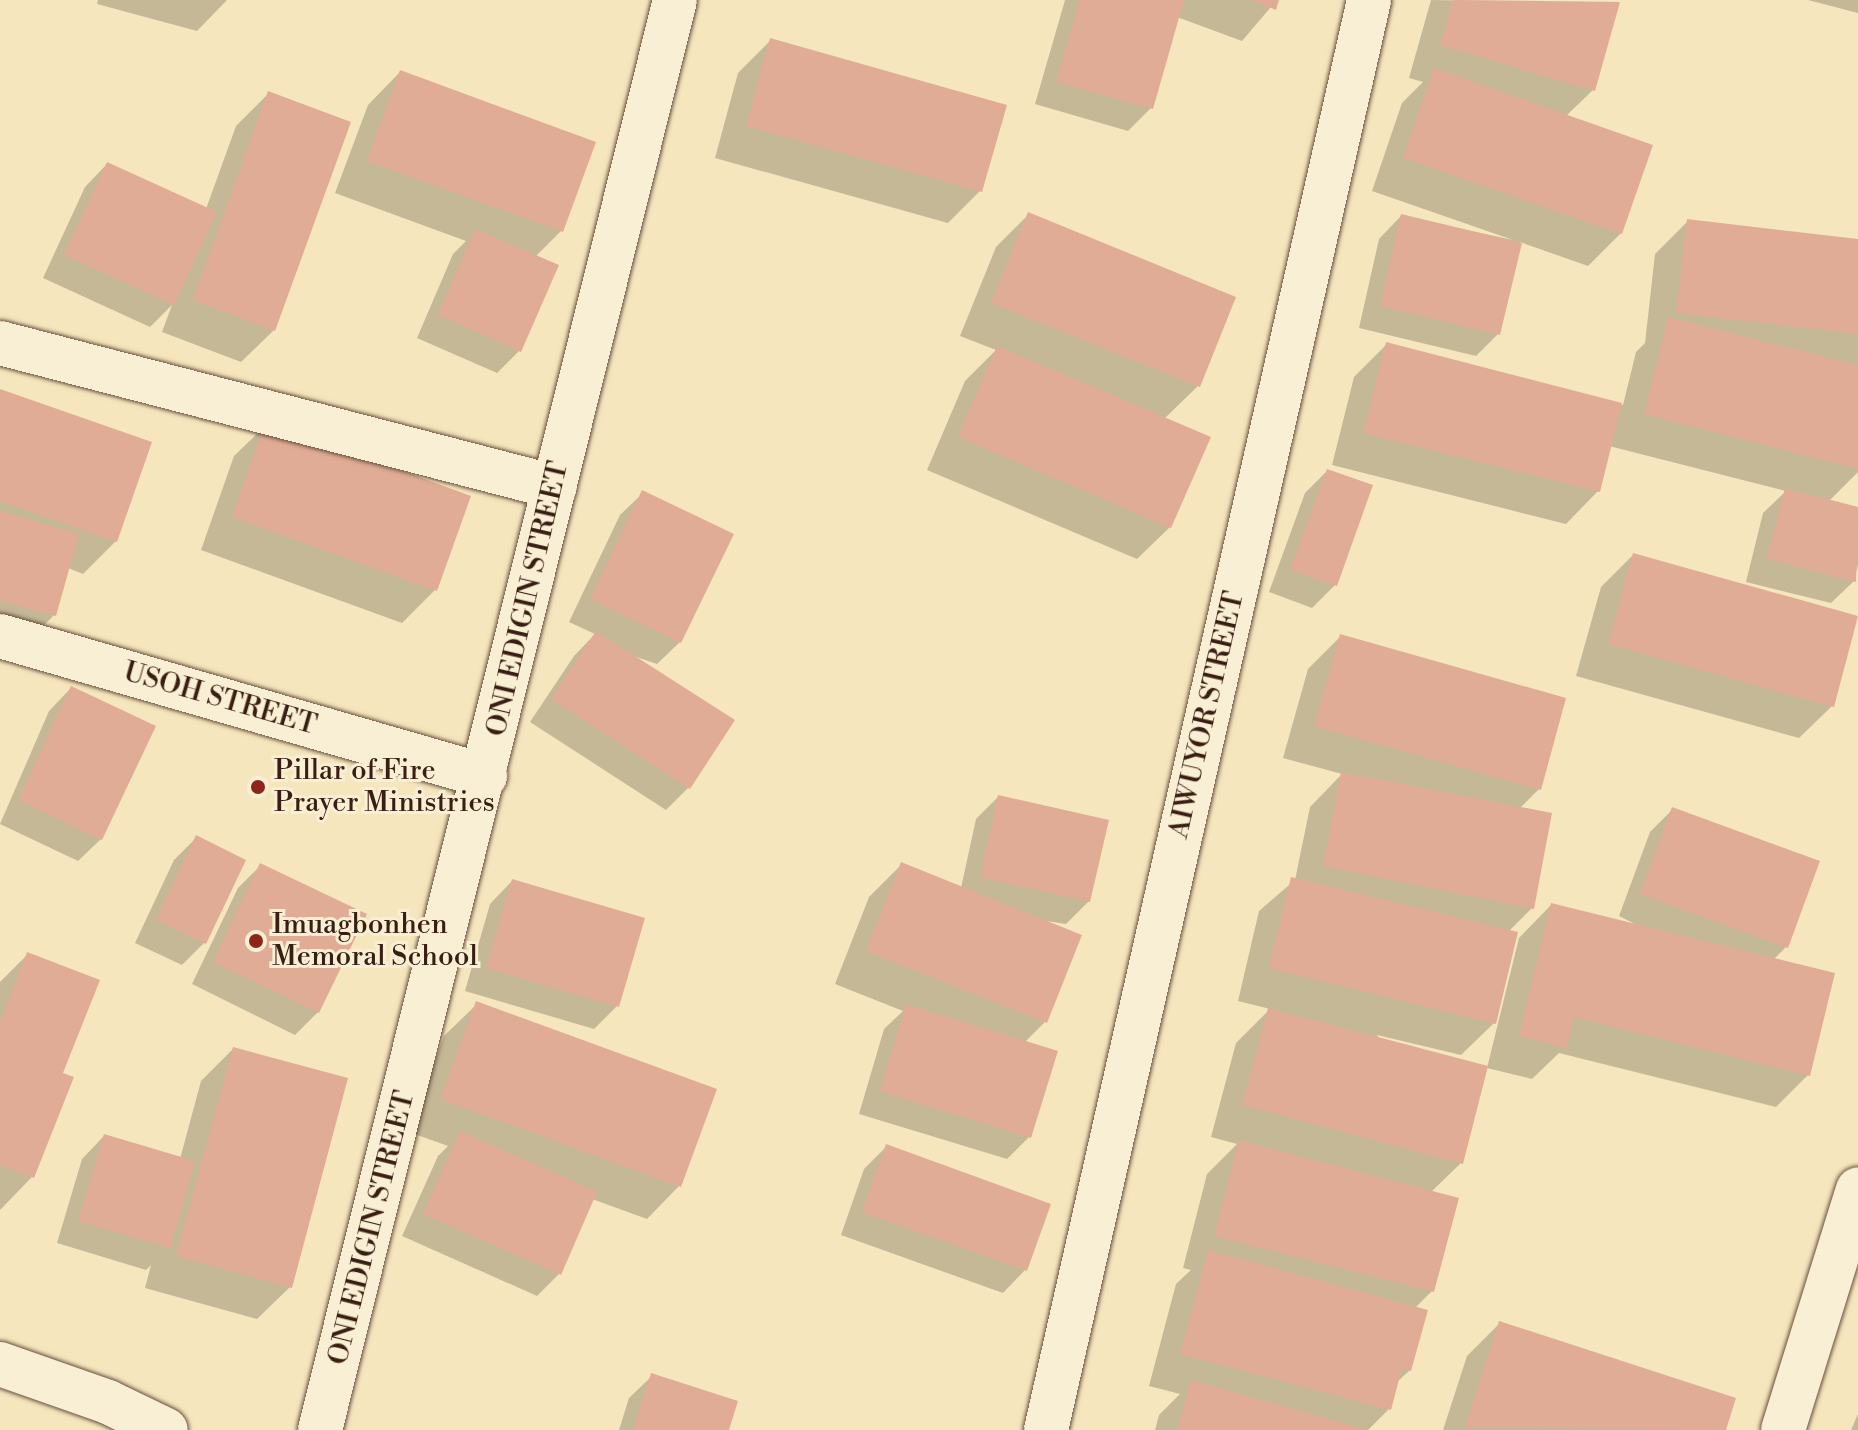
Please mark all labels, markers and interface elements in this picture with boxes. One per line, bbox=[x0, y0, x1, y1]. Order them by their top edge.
street label: ONI EDIGIN STREET bbox=[480, 458, 576, 740]
street label: AIWUYOR STREET bbox=[1162, 588, 1252, 842]
street label: USOH STREET bbox=[120, 655, 320, 743]
place label: Pillar of Fire Prayer Ministries bbox=[274, 754, 495, 820]
marker: Pillar of Fire Prayer Ministries bbox=[249, 778, 267, 796]
place label: Imuagbonhen Memoral School bbox=[272, 908, 478, 974]
marker: Imuagbonhen Memoral School bbox=[247, 932, 265, 950]
street label: ONI EDIGIN STREET bbox=[322, 1088, 422, 1368]

